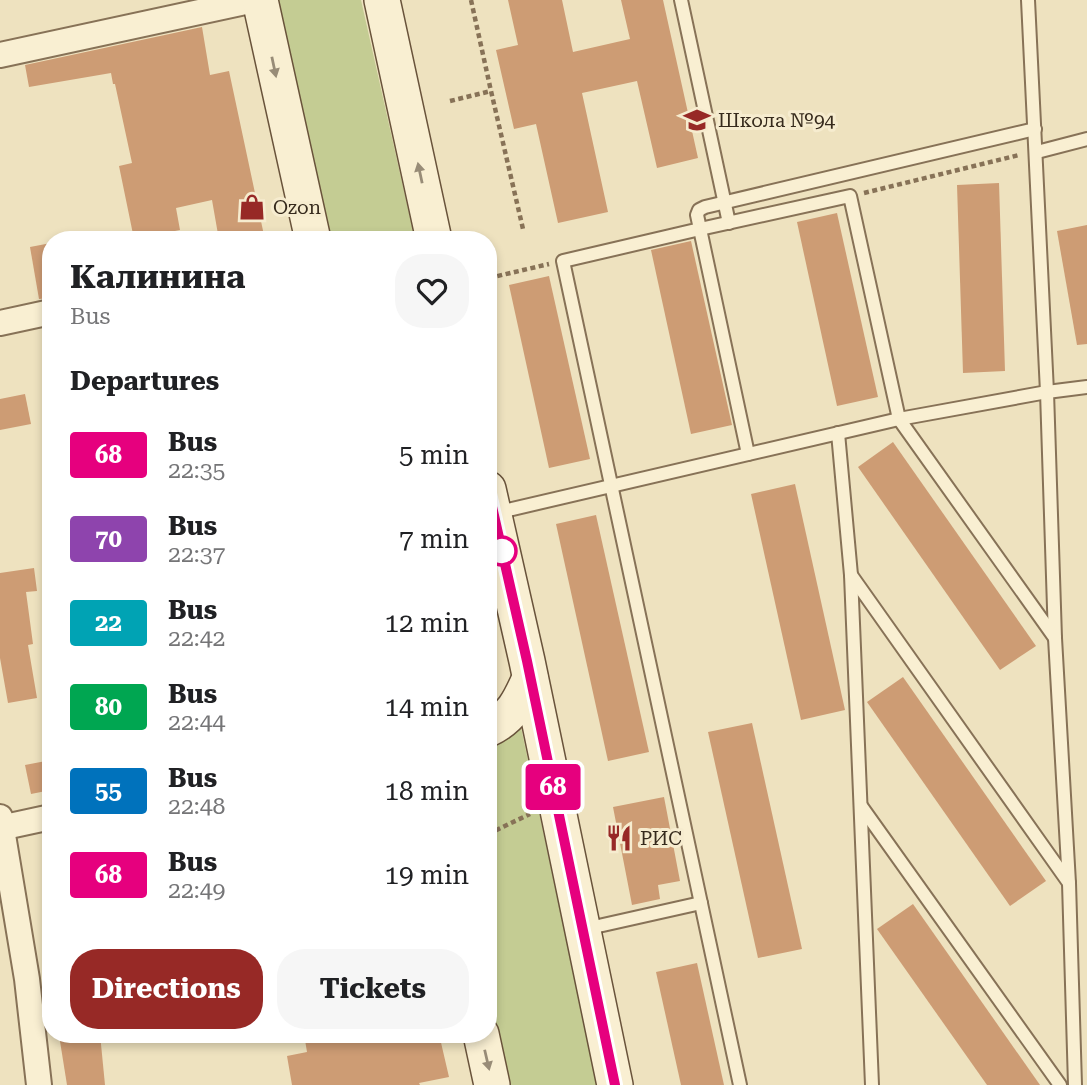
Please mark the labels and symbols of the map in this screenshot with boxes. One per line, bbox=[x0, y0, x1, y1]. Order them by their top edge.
one-way arrow bbox=[269, 56, 280, 78]
school or university icon: Школа №94 bbox=[682, 105, 712, 135]
place label: Школа №94 bbox=[718, 109, 836, 132]
one-way arrow bbox=[414, 162, 425, 184]
shop icon: Ozon bbox=[237, 192, 267, 222]
place label: Ozon bbox=[273, 196, 321, 219]
unlabelled marker bbox=[487, 536, 517, 566]
line badge: 68 bbox=[522, 764, 584, 810]
restaurant icon: РИС bbox=[604, 823, 634, 853]
place label: РИС bbox=[640, 827, 682, 850]
one-way arrow bbox=[481, 1049, 492, 1071]

